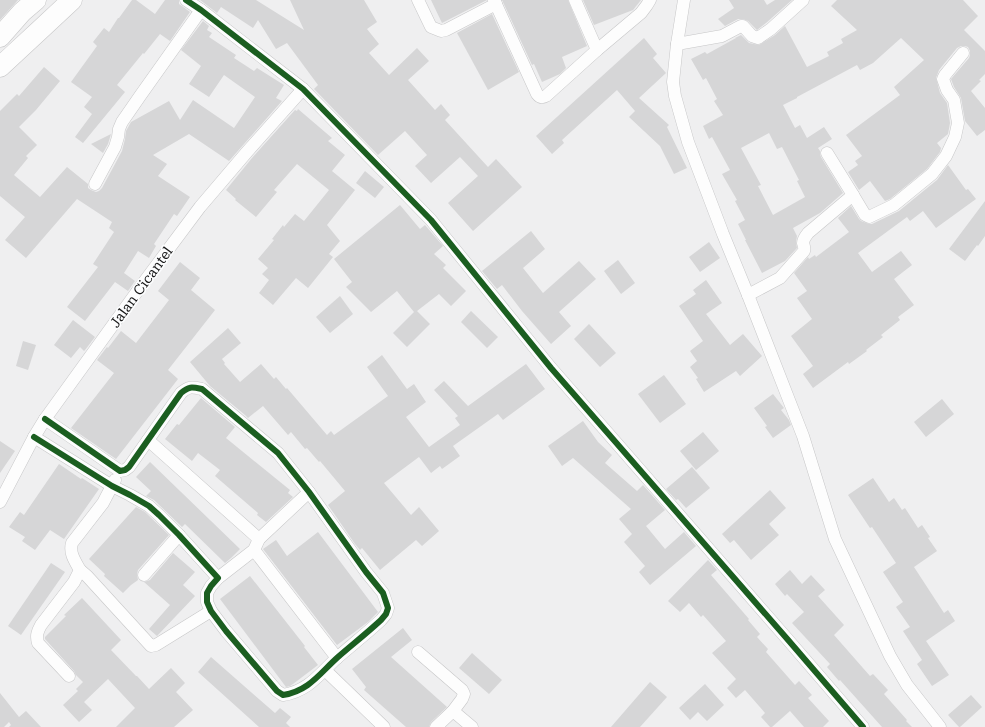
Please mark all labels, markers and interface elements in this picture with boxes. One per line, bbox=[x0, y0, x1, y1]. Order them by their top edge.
street label: Jalan Cicantel bbox=[106, 243, 176, 330]

